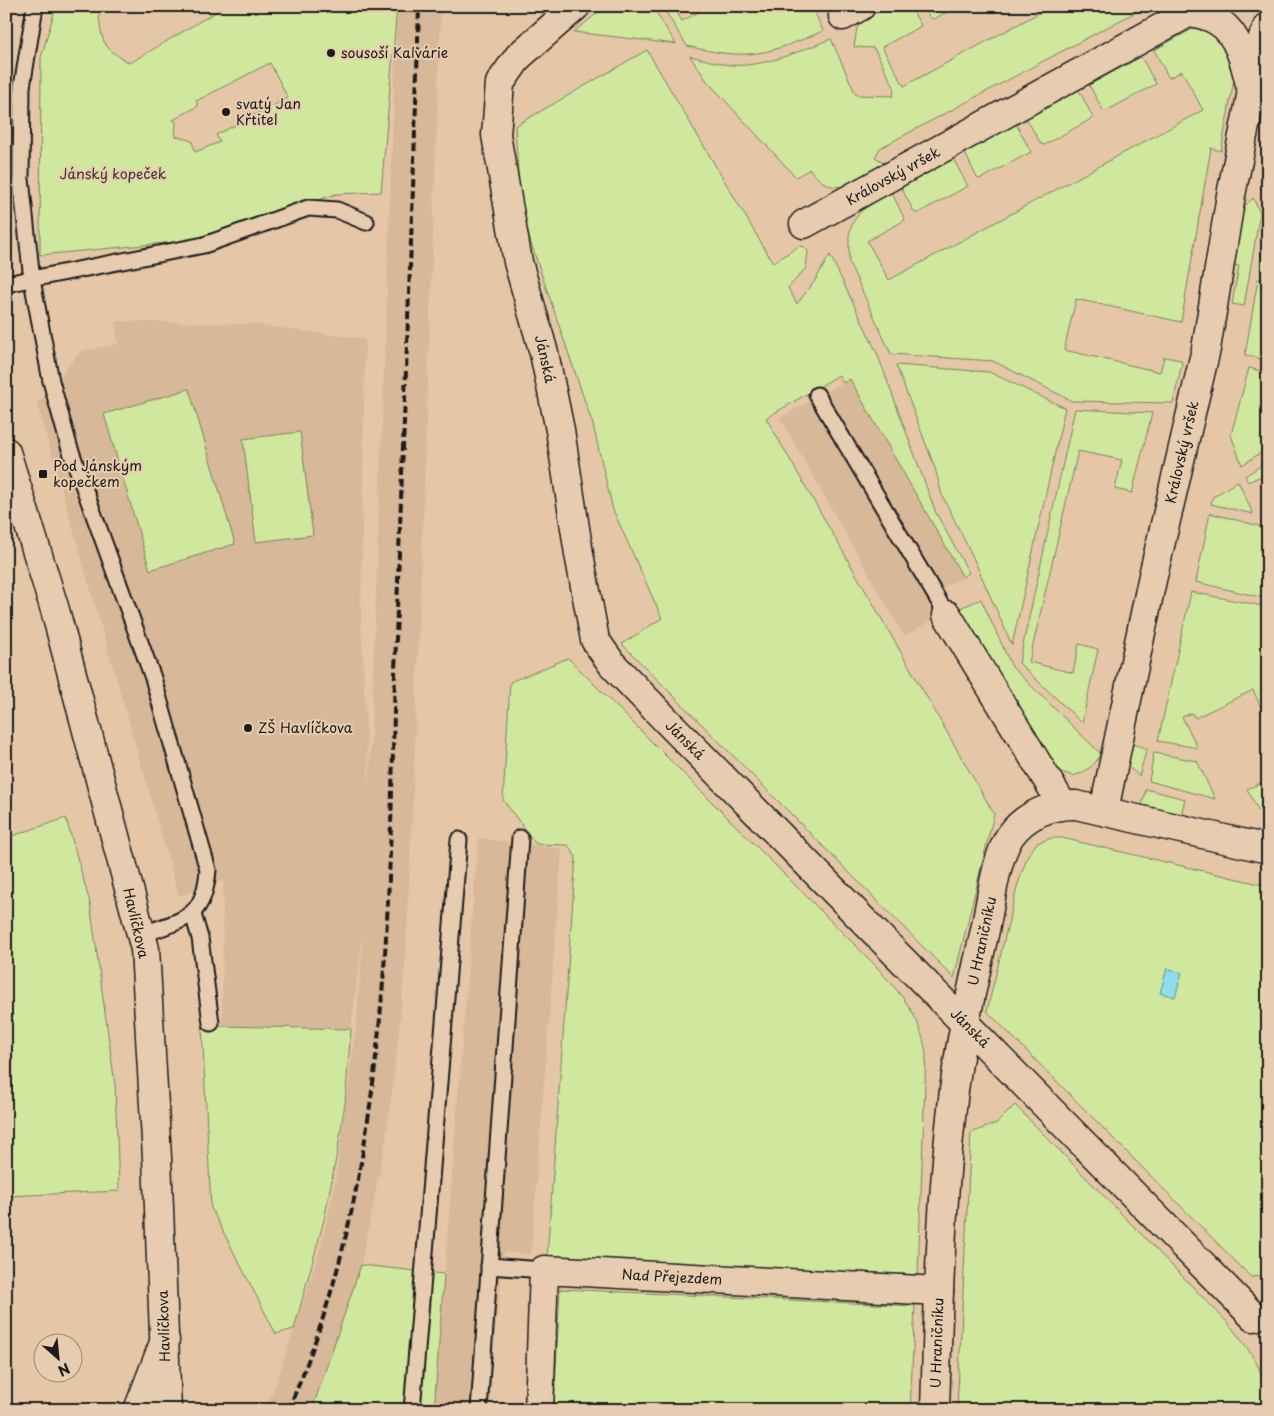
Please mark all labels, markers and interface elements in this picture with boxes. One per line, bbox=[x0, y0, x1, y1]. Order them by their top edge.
place label: sousoší Kalvárie bbox=[341, 42, 448, 63]
marker: sousoší Kalvárie bbox=[325, 47, 337, 59]
place label: svatý Jan Křtitel bbox=[236, 93, 301, 130]
marker: svatý Jan Křtitel bbox=[220, 106, 232, 118]
street label: Královský vršek bbox=[842, 141, 944, 210]
park label: Jánský kopeček bbox=[60, 163, 167, 184]
street label: Jánská bbox=[530, 333, 561, 385]
street label: Královský vršek bbox=[1160, 398, 1204, 505]
place label: Pod Jánským kopečkem bbox=[53, 455, 142, 492]
marker: Pod Jánským kopečkem bbox=[37, 468, 49, 480]
street label: Jánská bbox=[661, 715, 710, 764]
place label: ZŠ Havlíčkova bbox=[258, 717, 353, 738]
marker: ZŠ Havlíčkova bbox=[242, 722, 254, 734]
street label: Havlíčkova bbox=[118, 886, 155, 961]
street label: U Hraničníku bbox=[962, 894, 1001, 987]
street label: Jánská bbox=[946, 1003, 995, 1052]
street label: Nad Přejezdem bbox=[621, 1263, 723, 1290]
street label: Havlíčkova bbox=[152, 1289, 175, 1362]
street label: U Hraničníku bbox=[924, 1297, 949, 1389]
north arrow bbox=[32, 1334, 82, 1384]
text: N bbox=[54, 1358, 74, 1382]

